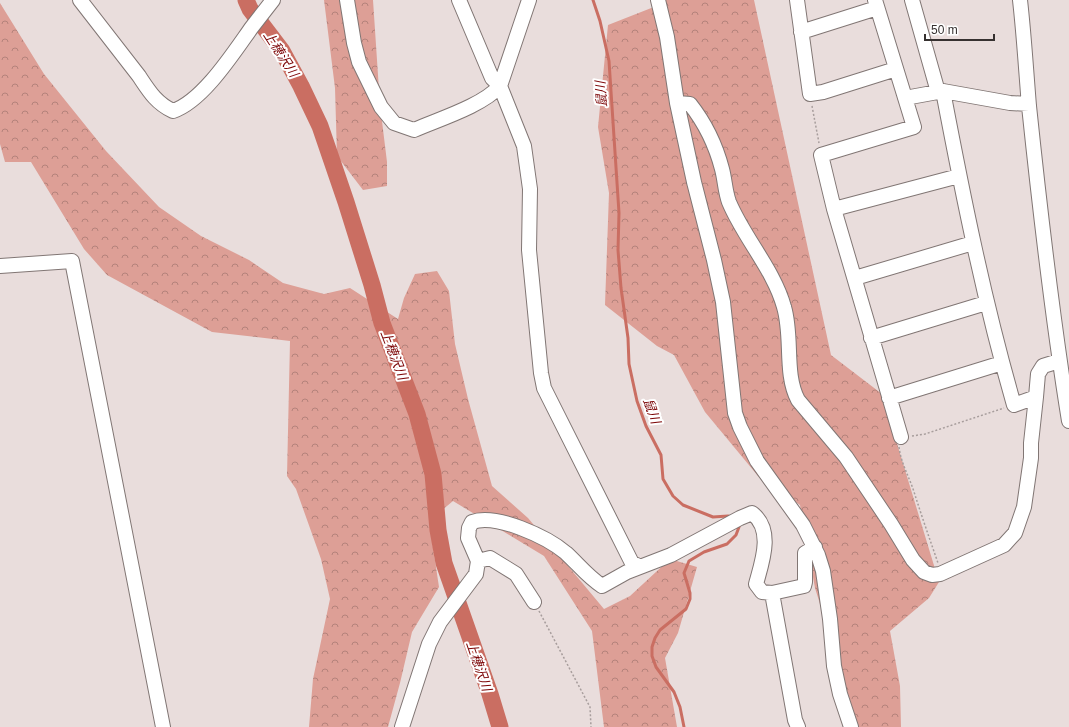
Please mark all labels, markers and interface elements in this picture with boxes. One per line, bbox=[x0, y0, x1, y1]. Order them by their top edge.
scale bar bbox=[925, 16, 994, 42]
text: 50 m bbox=[931, 23, 958, 37]
water label: 上穂沢川 bbox=[261, 28, 303, 82]
water label: 鼠川 bbox=[592, 79, 609, 107]
water label: 上穂沢川 bbox=[378, 328, 411, 384]
water label: 鼠川 bbox=[641, 396, 664, 428]
water label: 上穂沢川 bbox=[463, 639, 495, 695]

